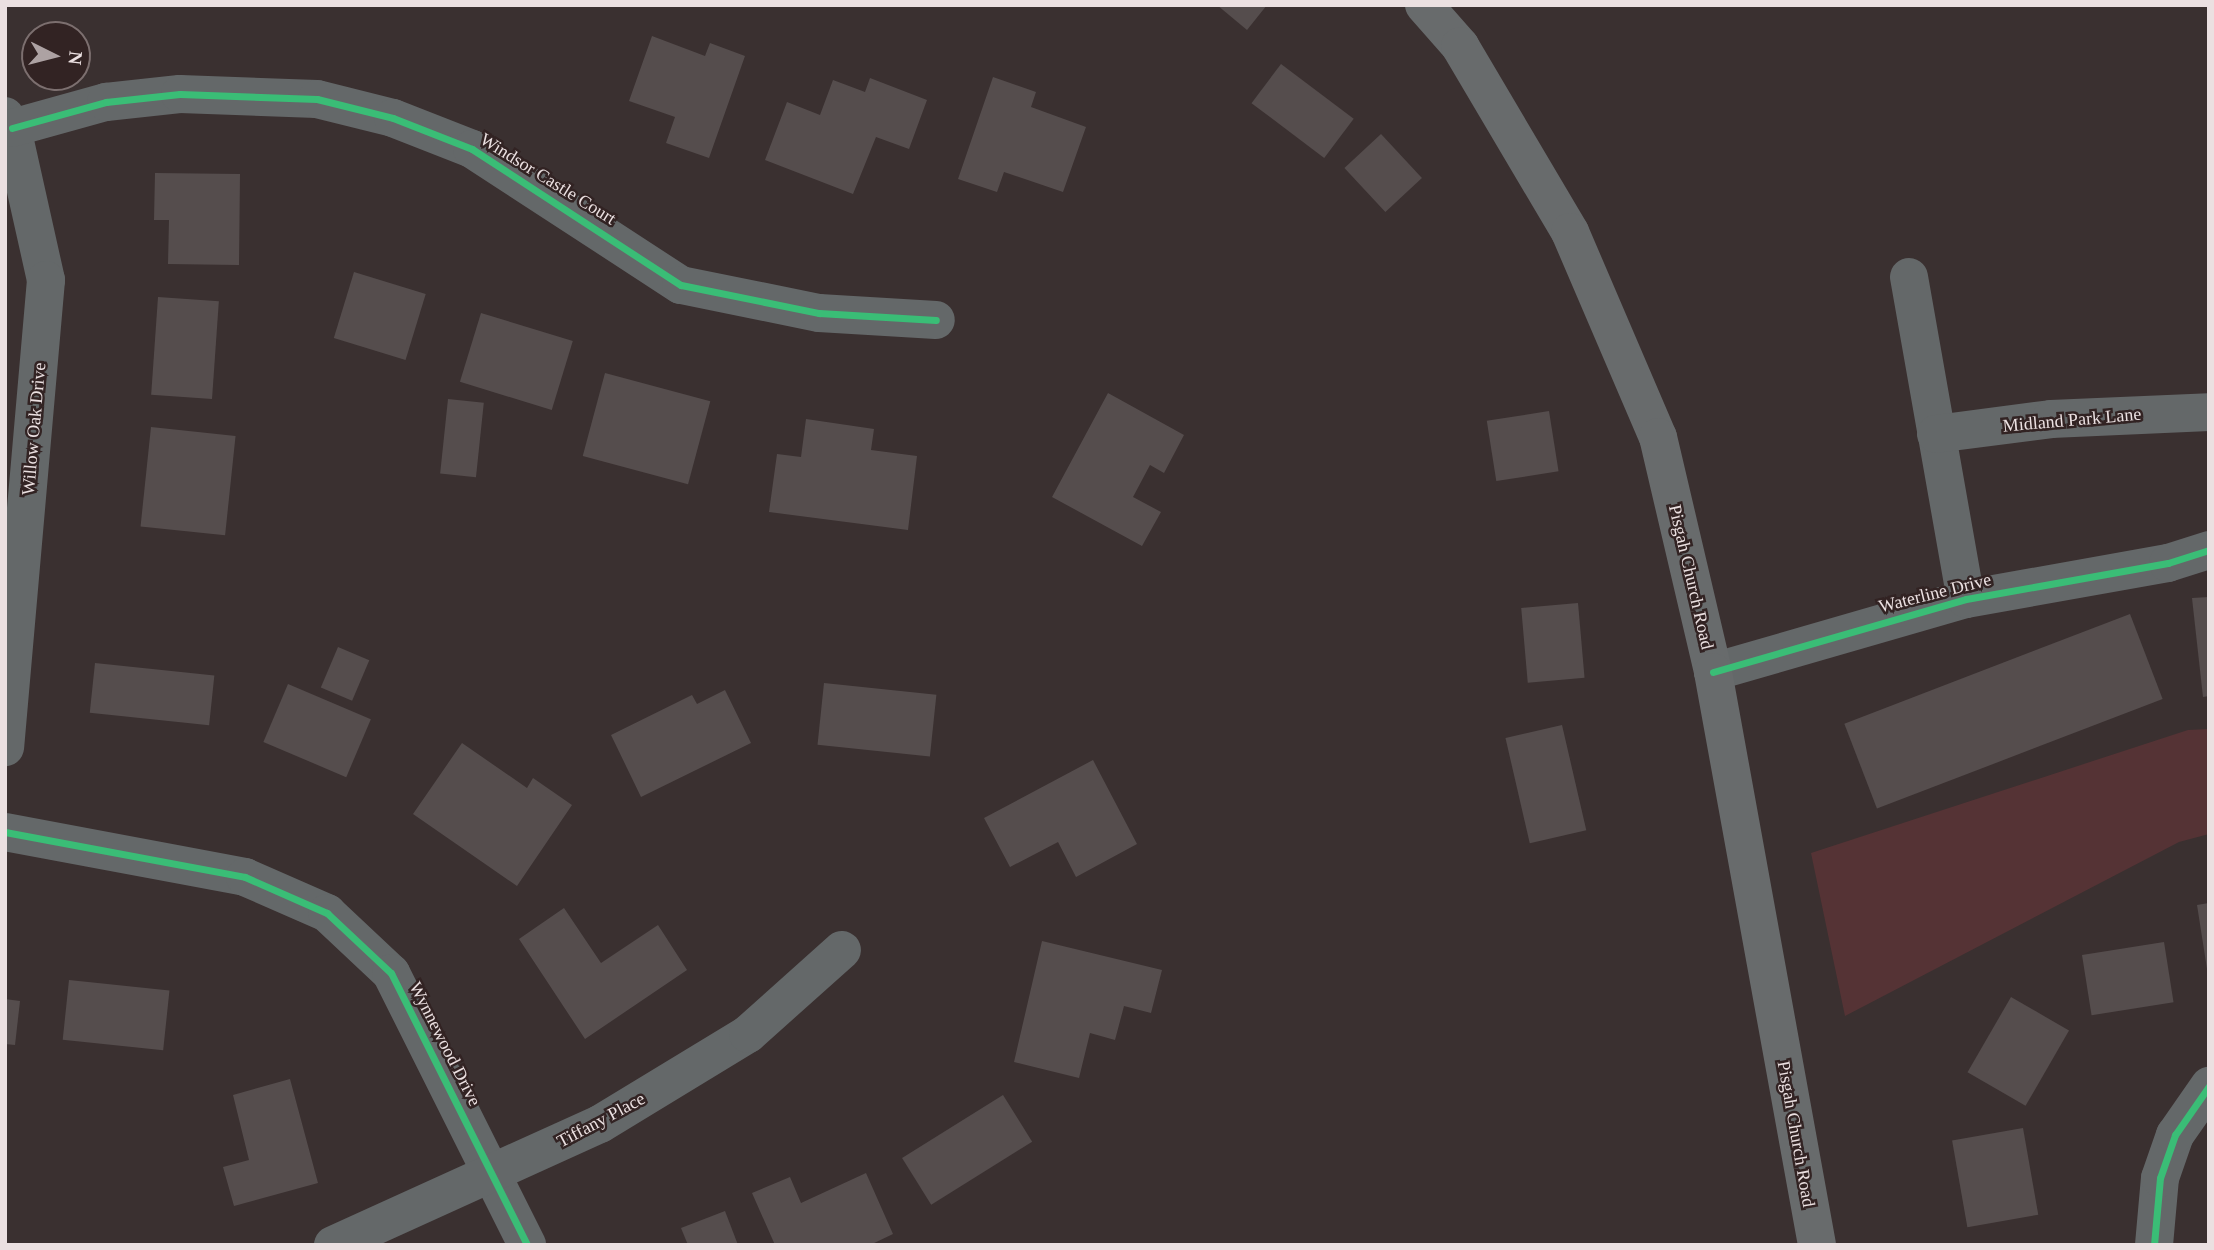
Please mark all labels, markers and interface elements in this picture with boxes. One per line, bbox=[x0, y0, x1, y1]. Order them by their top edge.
north arrow bbox=[21, 21, 91, 91]
text: N bbox=[64, 50, 87, 66]
street label: Windsor Castle Court bbox=[476, 128, 620, 230]
street label: Willow Oak Drive bbox=[17, 362, 51, 496]
street label: Midland Park Lane bbox=[2002, 403, 2142, 437]
street label: Pisgah Church Road bbox=[1664, 502, 1718, 652]
street label: Waterline Drive bbox=[1877, 569, 1993, 617]
street label: Wynnewood Drive bbox=[404, 978, 486, 1110]
street label: Pisgah Church Road bbox=[1773, 1059, 1819, 1209]
street label: Tiffany Place bbox=[553, 1088, 649, 1152]

